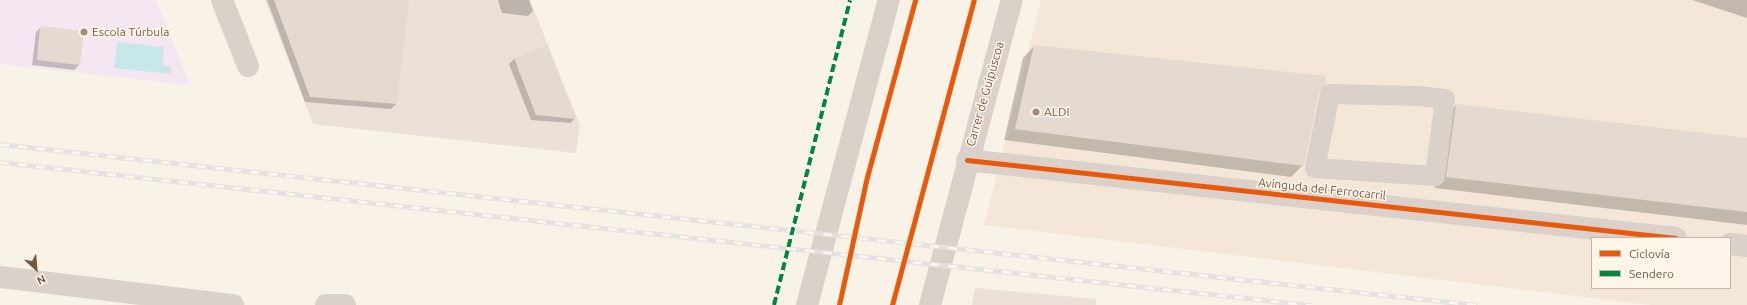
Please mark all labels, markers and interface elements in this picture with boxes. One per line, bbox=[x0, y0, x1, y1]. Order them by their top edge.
place label: Escola Túrbula bbox=[92, 25, 170, 39]
marker: Escola Túrbula bbox=[79, 27, 89, 37]
street label: Carrer de Guipúscoa bbox=[963, 40, 1007, 148]
place label: ALDI bbox=[1044, 105, 1069, 119]
marker: ALDI bbox=[1031, 107, 1041, 117]
street label: Avinguda del Ferrocarril bbox=[1257, 175, 1387, 203]
legend bbox=[1591, 237, 1731, 289]
text: Ciclovía bbox=[1629, 247, 1670, 260]
north arrow bbox=[16, 249, 56, 289]
text: Sendero bbox=[1629, 267, 1674, 280]
text: N bbox=[35, 273, 48, 287]

